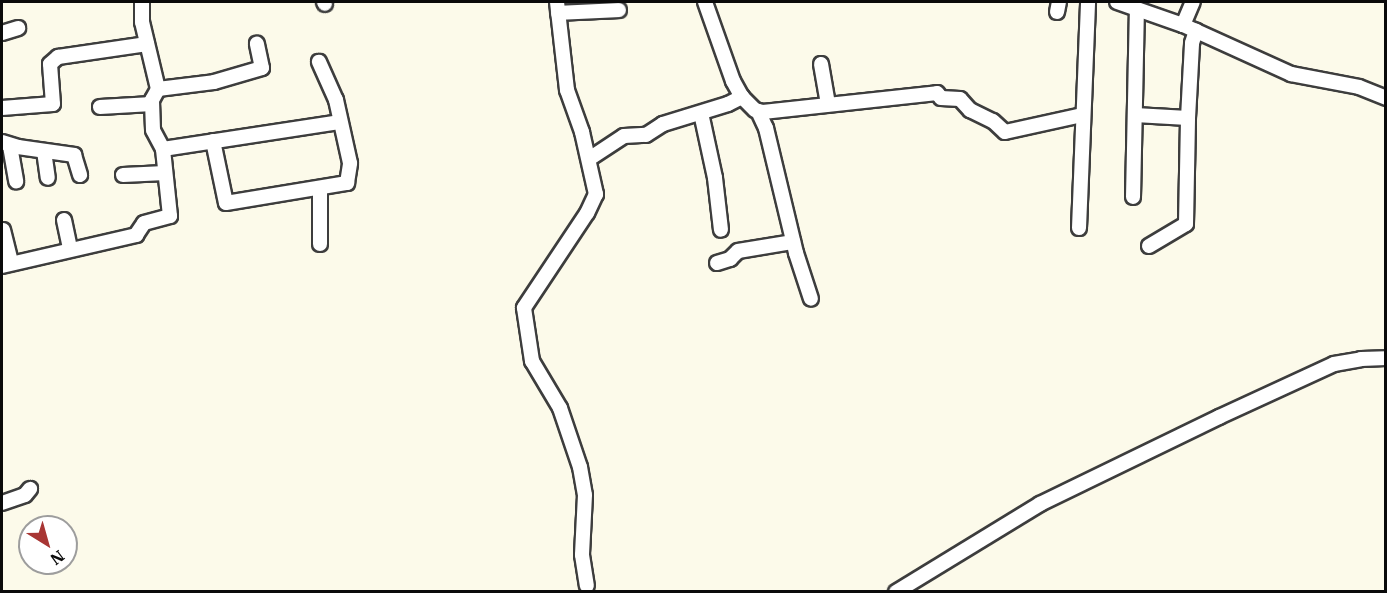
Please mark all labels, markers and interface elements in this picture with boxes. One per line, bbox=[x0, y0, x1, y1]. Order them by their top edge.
north arrow bbox=[18, 515, 78, 575]
text: N bbox=[47, 546, 69, 570]

